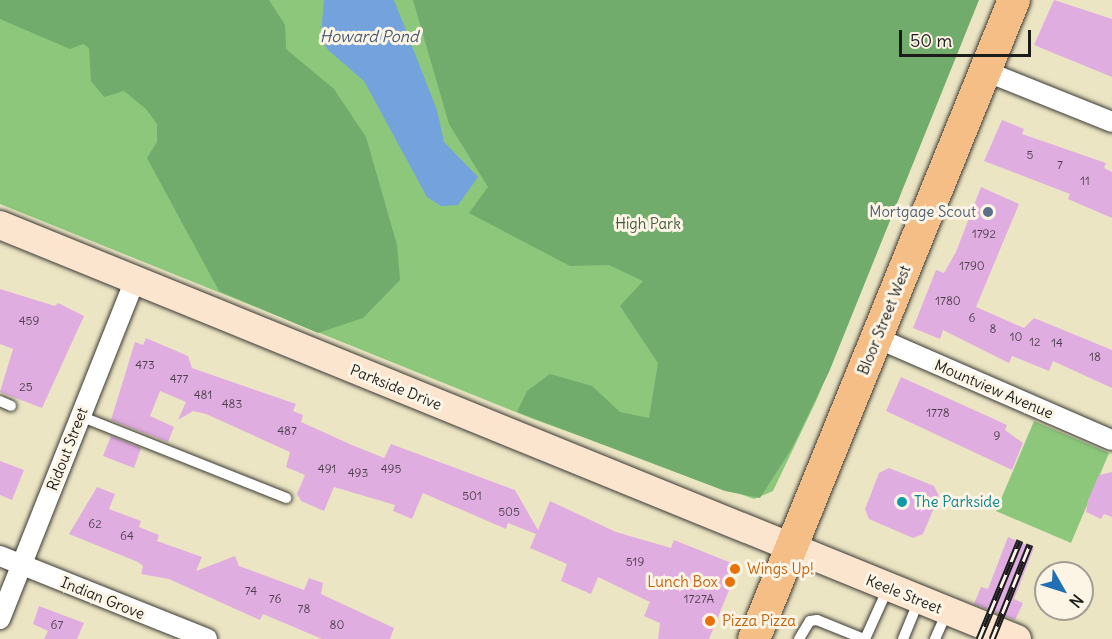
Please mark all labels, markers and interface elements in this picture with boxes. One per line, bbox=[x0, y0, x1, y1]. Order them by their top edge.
scale bar bbox=[902, 18, 1034, 56]
water label: Howard Pond bbox=[320, 26, 418, 46]
text: 50 m bbox=[910, 29, 952, 52]
house number: 5 bbox=[1027, 148, 1033, 162]
house number: 7 bbox=[1057, 158, 1063, 172]
house number: 11 bbox=[1080, 174, 1090, 188]
place label: Mortgage Scout bbox=[869, 203, 976, 221]
marker: Mortgage Scout bbox=[981, 205, 995, 219]
park label: High Park bbox=[615, 215, 681, 233]
house number: 1792 bbox=[972, 227, 996, 241]
house number: 1790 bbox=[959, 259, 985, 273]
street label: Bloor Street West bbox=[854, 263, 914, 377]
house number: 1780 bbox=[935, 294, 961, 308]
house number: 6 bbox=[969, 311, 975, 325]
house number: 459 bbox=[19, 314, 39, 328]
house number: 8 bbox=[990, 322, 996, 336]
house number: 10 bbox=[1010, 330, 1022, 344]
house number: 12 bbox=[1029, 335, 1041, 349]
house number: 14 bbox=[1051, 336, 1063, 350]
house number: 18 bbox=[1089, 350, 1101, 364]
street label: Mountview Avenue bbox=[932, 356, 1056, 422]
house number: 473 bbox=[135, 358, 155, 372]
street label: Parkside Drive bbox=[348, 360, 444, 414]
house number: 477 bbox=[170, 372, 188, 386]
house number: 25 bbox=[19, 380, 33, 394]
house number: 481 bbox=[194, 388, 212, 402]
house number: 483 bbox=[222, 397, 242, 411]
street label: Ridout Street bbox=[43, 405, 91, 493]
house number: 1778 bbox=[926, 406, 950, 420]
house number: 487 bbox=[277, 424, 297, 438]
house number: 9 bbox=[994, 429, 1000, 443]
house number: 491 bbox=[318, 462, 336, 476]
house number: 495 bbox=[381, 462, 401, 476]
house number: 493 bbox=[348, 466, 368, 480]
house number: 501 bbox=[462, 489, 482, 503]
place label: The Parkside bbox=[914, 493, 1000, 511]
marker: The Parkside bbox=[895, 495, 909, 509]
house number: 505 bbox=[498, 505, 520, 519]
house number: 62 bbox=[88, 517, 102, 531]
house number: 64 bbox=[120, 529, 134, 543]
house number: 519 bbox=[626, 555, 644, 569]
place label: Wings Up! bbox=[747, 560, 814, 578]
north arrow bbox=[1034, 561, 1094, 621]
marker: Wings Up! bbox=[728, 562, 742, 576]
street label: Keele Street bbox=[863, 571, 945, 617]
street label: Indian Grove bbox=[58, 573, 148, 623]
place label: Lunch Box bbox=[647, 573, 718, 591]
marker: Lunch Box bbox=[723, 575, 737, 589]
house number: 74 bbox=[245, 584, 257, 598]
text: N bbox=[1065, 590, 1088, 612]
house number: 76 bbox=[269, 592, 281, 606]
house number: 1727A bbox=[684, 592, 714, 606]
house number: 78 bbox=[298, 602, 310, 616]
place label: Pizza Pizza bbox=[722, 612, 796, 630]
marker: Pizza Pizza bbox=[703, 614, 717, 628]
house number: 67 bbox=[51, 618, 63, 632]
house number: 80 bbox=[330, 618, 344, 632]

